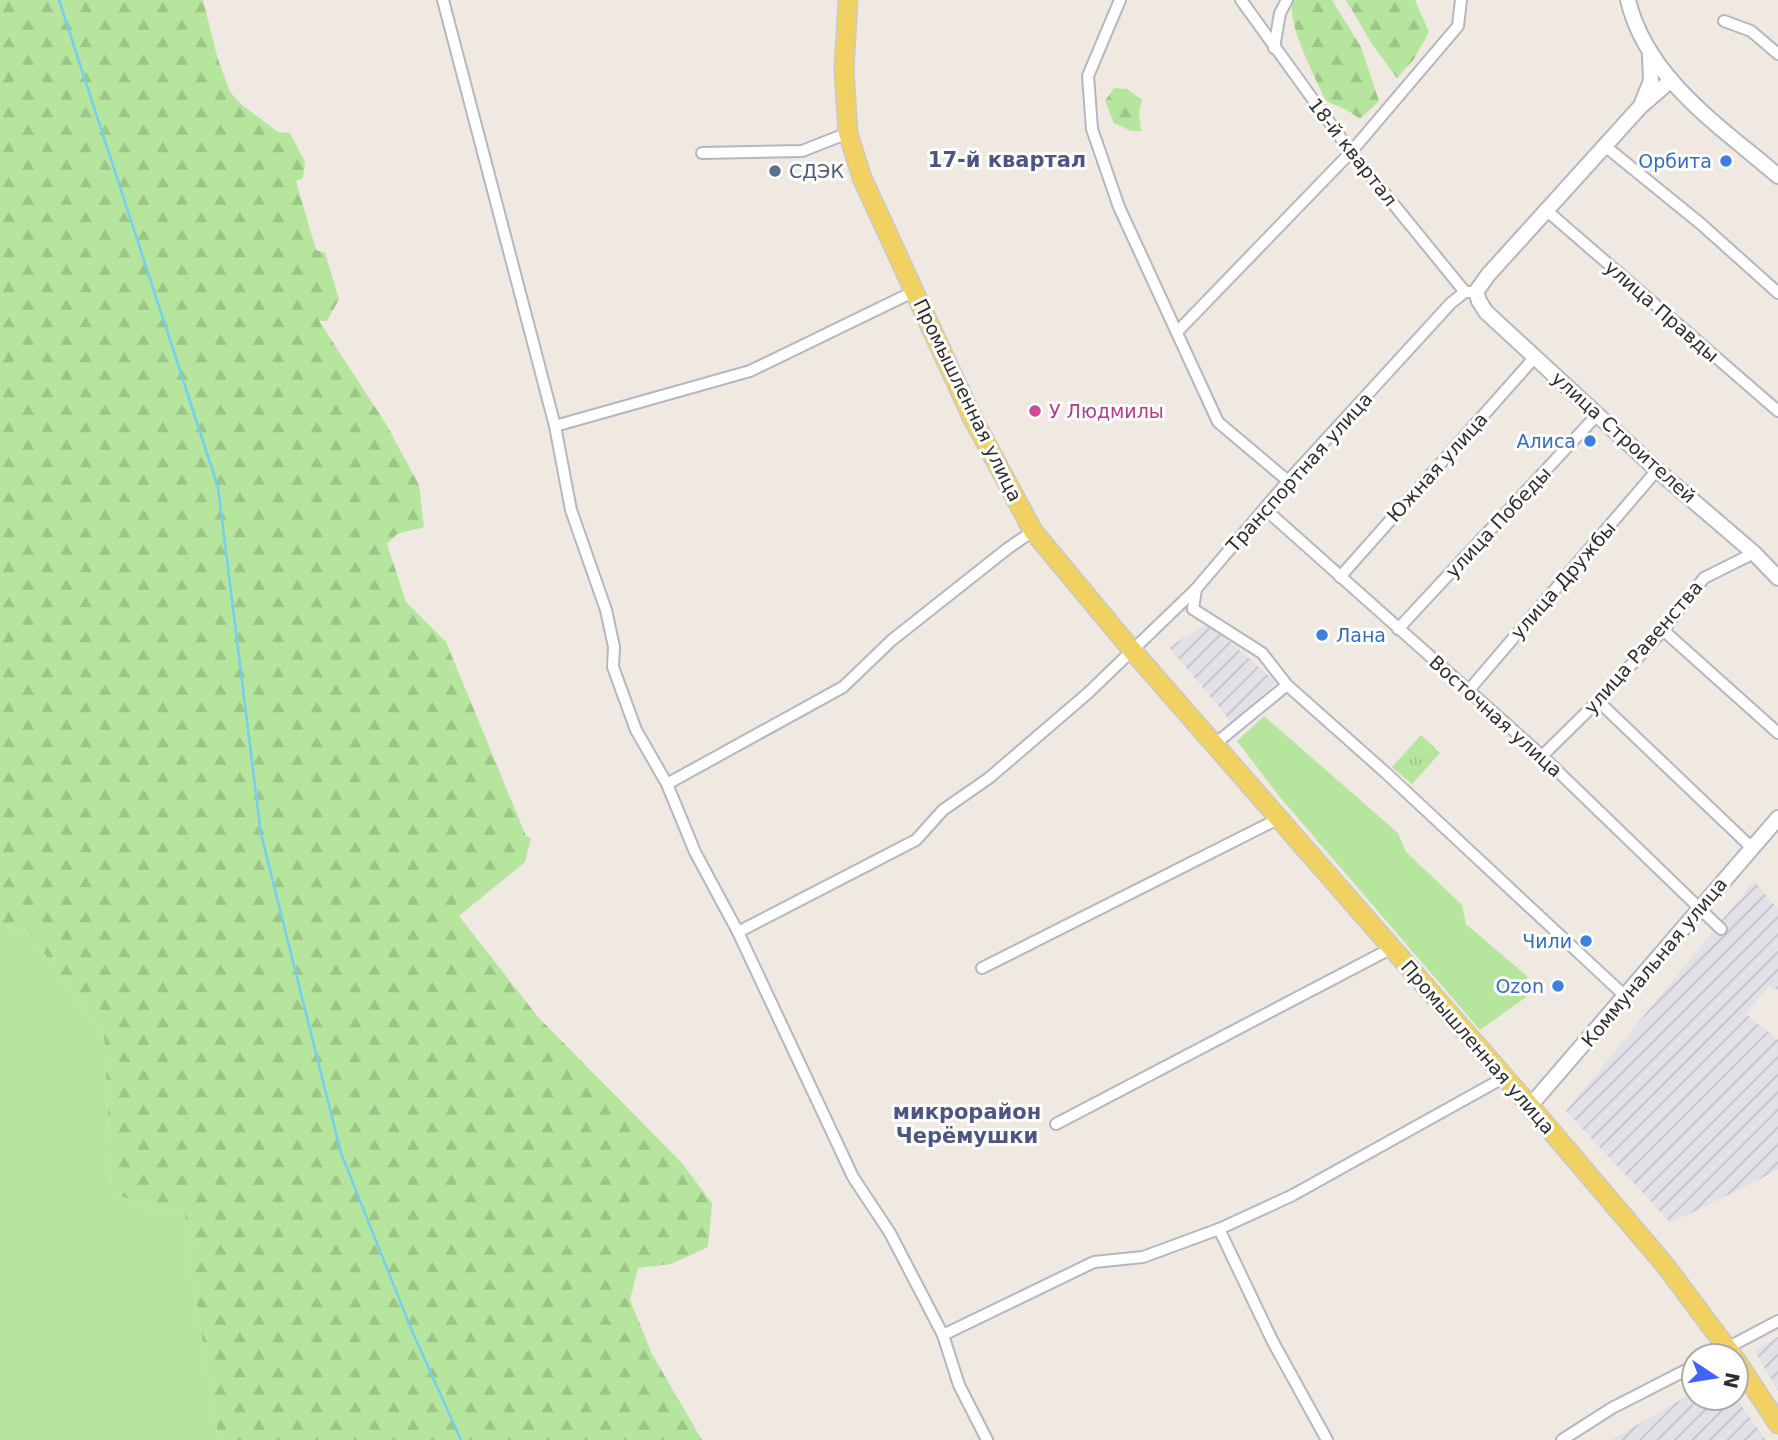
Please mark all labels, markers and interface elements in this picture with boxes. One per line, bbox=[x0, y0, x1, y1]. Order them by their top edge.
street label: 18-й квартал bbox=[1304, 94, 1402, 210]
district label: 17-й квартал bbox=[928, 148, 1086, 172]
place label: Орбита bbox=[1638, 150, 1712, 172]
marker: Орбита bbox=[1718, 153, 1734, 169]
place label: СДЭК bbox=[789, 160, 844, 182]
marker: СДЭК bbox=[767, 163, 783, 179]
street label: улица Правды bbox=[1601, 256, 1723, 366]
street label: Промышленная улица bbox=[909, 295, 1027, 505]
street label: улица Строителей bbox=[1548, 367, 1700, 507]
street label: Транспортная улица bbox=[1221, 388, 1376, 557]
place label: У Людмилы bbox=[1049, 400, 1164, 422]
marker: У Людмилы bbox=[1027, 403, 1043, 419]
street label: Южная улица bbox=[1382, 408, 1492, 526]
place label: Алиса bbox=[1516, 430, 1576, 452]
marker: Алиса bbox=[1582, 433, 1598, 449]
street label: улица Победы bbox=[1441, 462, 1555, 582]
street label: улица Дружбы bbox=[1506, 517, 1620, 643]
street label: улица Равенства bbox=[1579, 576, 1707, 718]
place label: Лана bbox=[1336, 624, 1386, 646]
marker: Лана bbox=[1314, 627, 1330, 643]
street label: Восточная улица bbox=[1425, 651, 1567, 781]
street label: Коммунальная улица bbox=[1577, 873, 1731, 1051]
place label: Чили bbox=[1522, 930, 1572, 952]
marker: Чили bbox=[1578, 933, 1594, 949]
street label: Промышленная улица bbox=[1397, 956, 1559, 1138]
place label: Ozon bbox=[1495, 975, 1544, 997]
marker: Ozon bbox=[1550, 978, 1566, 994]
district label: микрорайон Черёмушки bbox=[893, 1100, 1041, 1148]
north arrow bbox=[1680, 1342, 1750, 1412]
text: N bbox=[1719, 1370, 1744, 1391]

